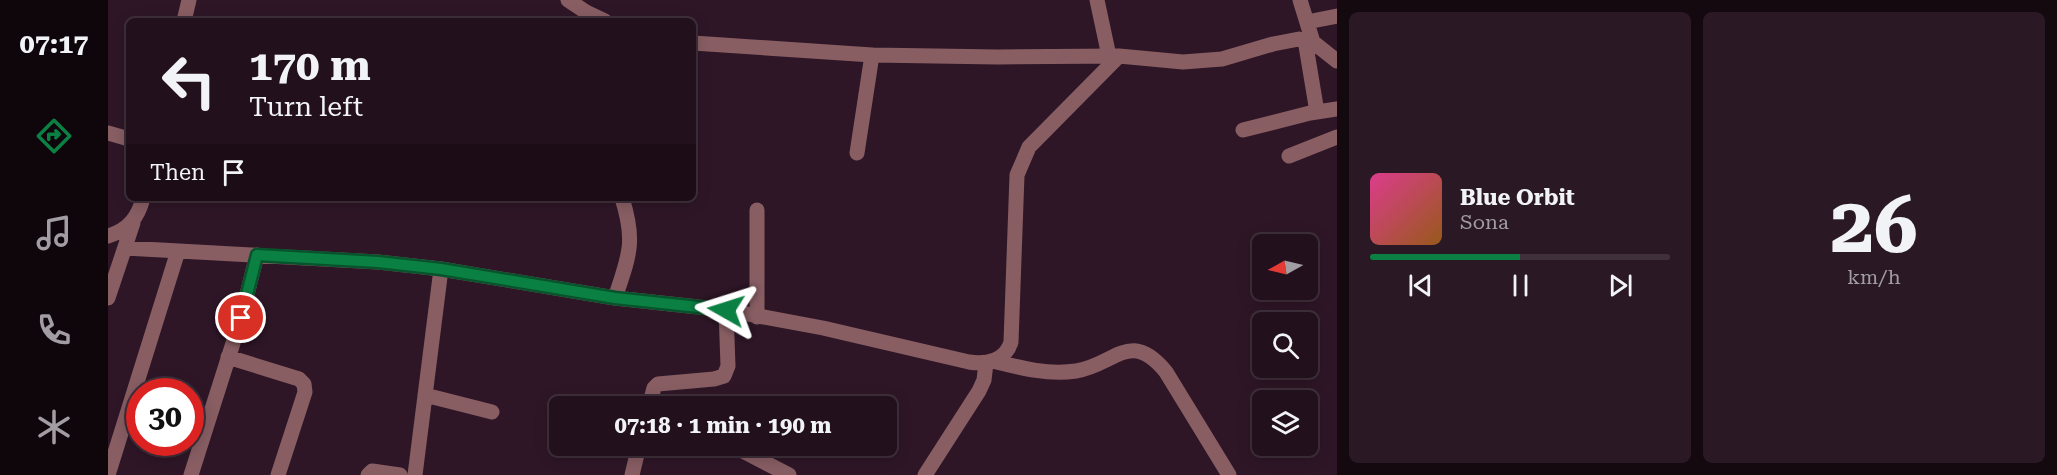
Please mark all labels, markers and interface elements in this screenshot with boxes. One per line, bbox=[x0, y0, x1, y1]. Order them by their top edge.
text: 07:17 bbox=[20, 28, 88, 60]
text: 170 m bbox=[249, 41, 371, 90]
icon: left bbox=[150, 42, 228, 120]
text: Turn left bbox=[249, 91, 363, 123]
icon: directions bbox=[33, 115, 75, 157]
icon: arrive bbox=[217, 156, 250, 189]
text: Then bbox=[150, 160, 205, 185]
text: 26 bbox=[1830, 180, 1918, 271]
text: Blue Orbit bbox=[1460, 185, 1575, 210]
text: Sona bbox=[1460, 210, 1509, 234]
icon: music bbox=[33, 212, 75, 254]
north arrow bbox=[1252, 234, 1318, 300]
map controls bbox=[1252, 234, 1318, 456]
text: km/h bbox=[1847, 265, 1901, 289]
icon: previous bbox=[1404, 269, 1437, 302]
icon: pause bbox=[1504, 269, 1537, 302]
icon: next bbox=[1604, 269, 1637, 302]
position arrow bbox=[694, 278, 758, 342]
pin bbox=[215, 292, 266, 343]
icon: arrive bbox=[224, 301, 257, 334]
icon: phone bbox=[33, 309, 75, 351]
button: search bbox=[1252, 312, 1318, 378]
speed limit sign: 30 bbox=[126, 378, 204, 456]
button: layers bbox=[1252, 390, 1318, 456]
icon: climate bbox=[33, 406, 75, 448]
text: 07:18 · 1 min · 190 m bbox=[614, 413, 832, 438]

